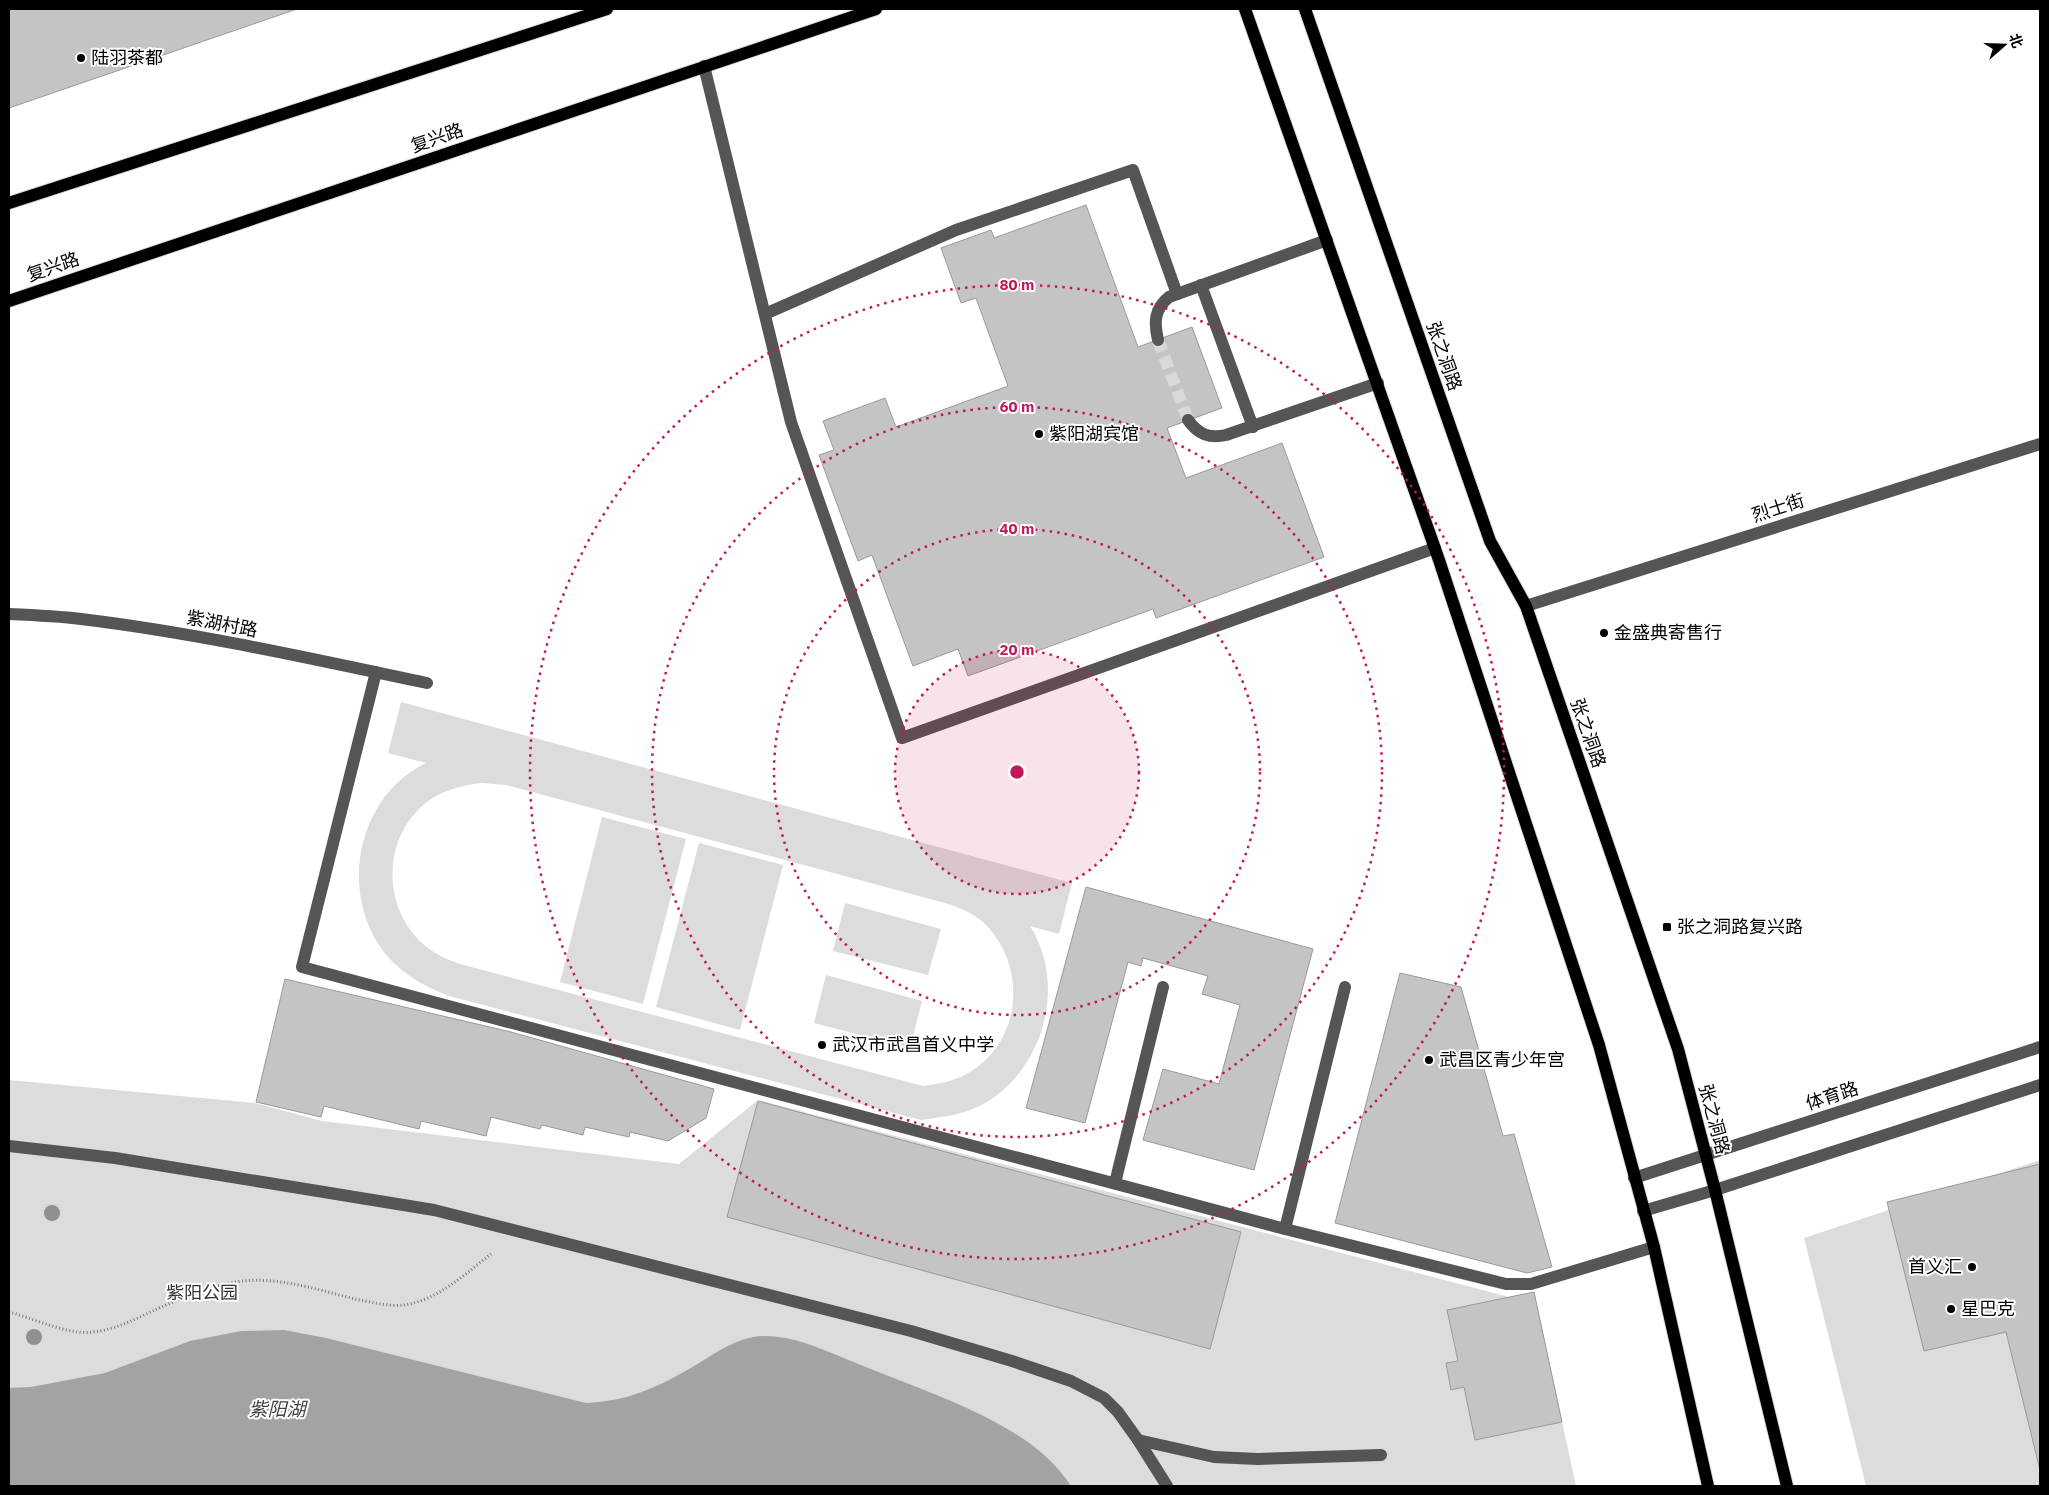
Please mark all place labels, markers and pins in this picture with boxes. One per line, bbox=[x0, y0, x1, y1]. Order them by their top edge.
place label: 陆羽茶都 bbox=[91, 46, 163, 69]
marker: 陆羽茶都 bbox=[75, 52, 87, 64]
place label: 紫阳湖宾馆 bbox=[1049, 422, 1139, 445]
marker: 紫阳湖宾馆 bbox=[1033, 428, 1045, 440]
place label: 金盛典寄售行 bbox=[1614, 621, 1722, 644]
marker: 金盛典寄售行 bbox=[1598, 627, 1610, 639]
centre of rings bbox=[1008, 763, 1026, 781]
place label: 张之洞路复兴路 bbox=[1677, 915, 1803, 938]
marker: 张之洞路复兴路 bbox=[1661, 921, 1673, 933]
place label: 武汉市武昌首义中学 bbox=[832, 1033, 994, 1056]
marker: 武汉市武昌首义中学 bbox=[816, 1039, 828, 1051]
place label: 武昌区青少年宫 bbox=[1439, 1048, 1565, 1071]
marker: 武昌区青少年宫 bbox=[1423, 1054, 1435, 1066]
place label: 首义汇 bbox=[1908, 1255, 1962, 1278]
marker: 首义汇 bbox=[1966, 1261, 1978, 1273]
place label: 星巴克 bbox=[1961, 1297, 2015, 1320]
marker: 星巴克 bbox=[1945, 1303, 1957, 1315]

